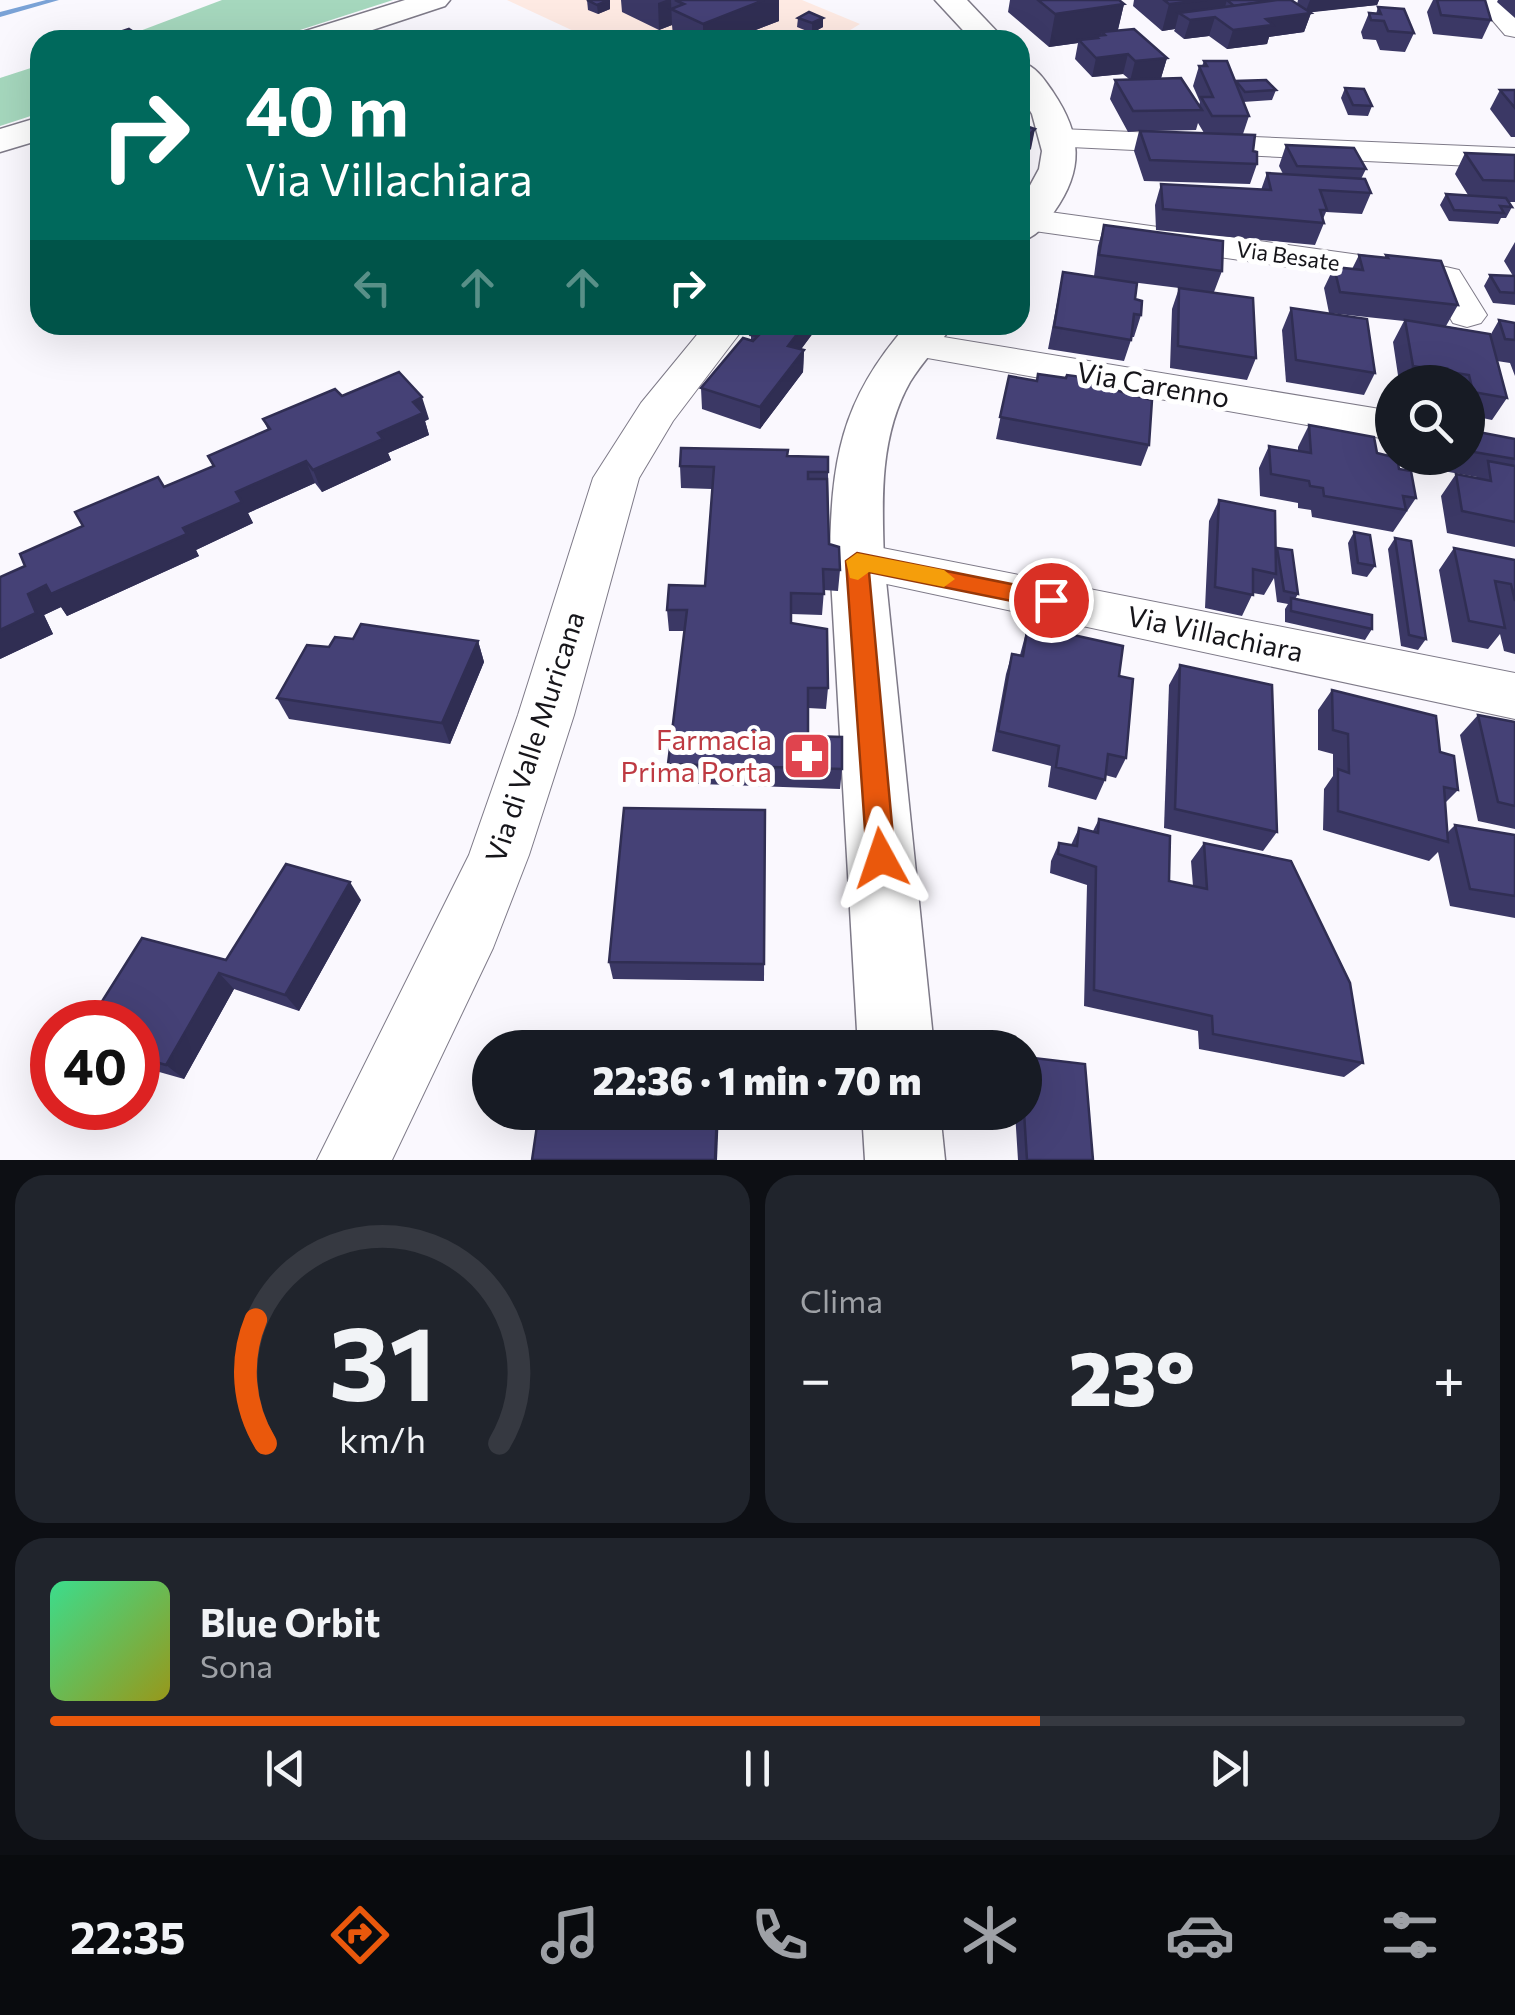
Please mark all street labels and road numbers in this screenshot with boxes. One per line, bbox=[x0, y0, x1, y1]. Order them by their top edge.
street label: Via Besate bbox=[1235, 235, 1342, 276]
street label: Via Carenno bbox=[1074, 354, 1232, 414]
street label: Via Villachiara bbox=[1124, 598, 1306, 668]
street label: Via di Valle Muricana bbox=[477, 607, 591, 866]

